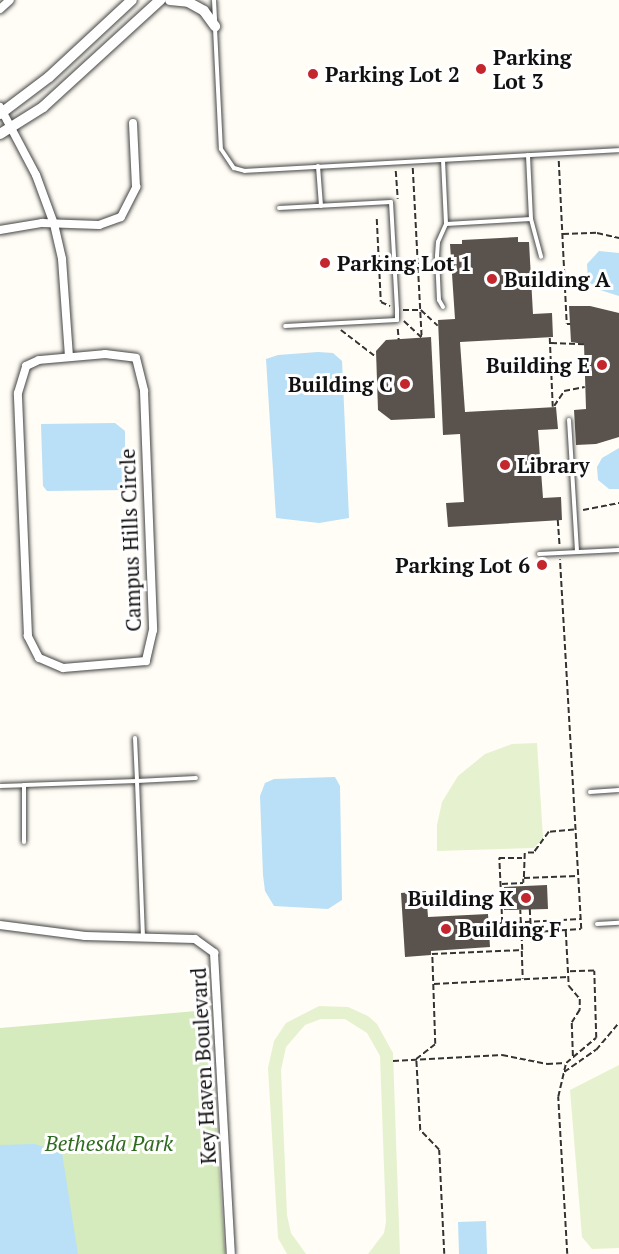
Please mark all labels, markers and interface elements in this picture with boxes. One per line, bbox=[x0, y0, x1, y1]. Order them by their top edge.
place label: Parking Lot 3 bbox=[493, 44, 572, 94]
place label: Parking Lot 2 bbox=[325, 61, 460, 87]
marker: Parking Lot 3 bbox=[474, 62, 488, 76]
marker: Parking Lot 2 bbox=[306, 67, 320, 81]
place label: Parking Lot 1 bbox=[337, 250, 472, 276]
marker: Parking Lot 1 bbox=[318, 256, 332, 270]
place label: Building A bbox=[504, 266, 611, 292]
marker: Building A bbox=[485, 272, 499, 286]
place label: Building E bbox=[486, 352, 590, 378]
marker: Building E bbox=[595, 358, 609, 372]
place label: Building C bbox=[288, 371, 393, 397]
marker: Building C bbox=[398, 377, 412, 391]
street label: Campus Hills Circle bbox=[114, 448, 146, 632]
place label: Library bbox=[517, 452, 590, 478]
marker: Library bbox=[498, 458, 512, 472]
place label: Parking Lot 6 bbox=[395, 552, 530, 578]
marker: Parking Lot 6 bbox=[535, 558, 549, 572]
place label: Building K bbox=[408, 885, 514, 911]
marker: Building K bbox=[519, 891, 533, 905]
place label: Building F bbox=[458, 916, 561, 942]
marker: Building F bbox=[439, 922, 453, 936]
street label: Key Haven Boulevard bbox=[185, 967, 221, 1165]
park label: Bethesda Park bbox=[45, 1130, 173, 1156]

